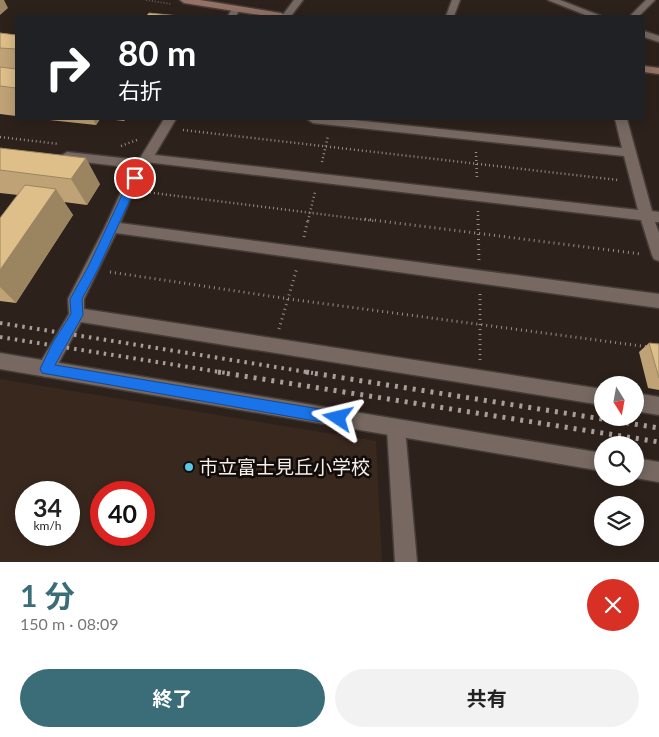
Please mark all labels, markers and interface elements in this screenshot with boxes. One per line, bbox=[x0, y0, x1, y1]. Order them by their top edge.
text: 80 m bbox=[118, 31, 196, 73]
icon: right bbox=[35, 35, 100, 100]
text: 右折 bbox=[118, 77, 162, 104]
pin bbox=[114, 157, 156, 199]
icon: arrive bbox=[121, 164, 149, 192]
north arrow bbox=[594, 376, 644, 426]
map controls bbox=[594, 376, 644, 546]
position arrow bbox=[311, 391, 363, 443]
button: search bbox=[594, 436, 644, 486]
place label: 市立富士見丘小学校 bbox=[199, 455, 370, 478]
marker: 市立富士見丘小学校 bbox=[183, 461, 195, 473]
speed limit sign: 40 bbox=[90, 481, 155, 546]
text: 34 bbox=[33, 492, 62, 522]
button: layers bbox=[594, 496, 644, 546]
text: km/h bbox=[33, 518, 62, 533]
text: 1 分 bbox=[20, 577, 75, 613]
button: close bbox=[587, 579, 639, 631]
text: 150 m · 08:09 bbox=[20, 614, 119, 633]
button: 終了 bbox=[20, 669, 325, 727]
button: 共有 bbox=[335, 669, 639, 727]

